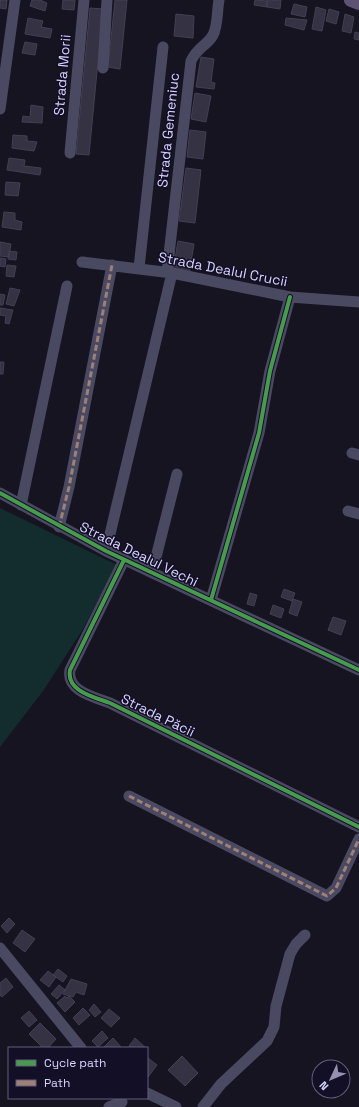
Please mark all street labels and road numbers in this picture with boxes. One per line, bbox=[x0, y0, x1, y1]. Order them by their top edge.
street label: Strada Morii bbox=[49, 34, 75, 116]
street label: Strada Gemeniuc bbox=[153, 72, 183, 188]
street label: Strada Dealul Crucii bbox=[157, 248, 289, 290]
street label: Strada Dealul Vechi bbox=[77, 517, 201, 591]
street label: Strada Păcii bbox=[118, 689, 198, 741]

